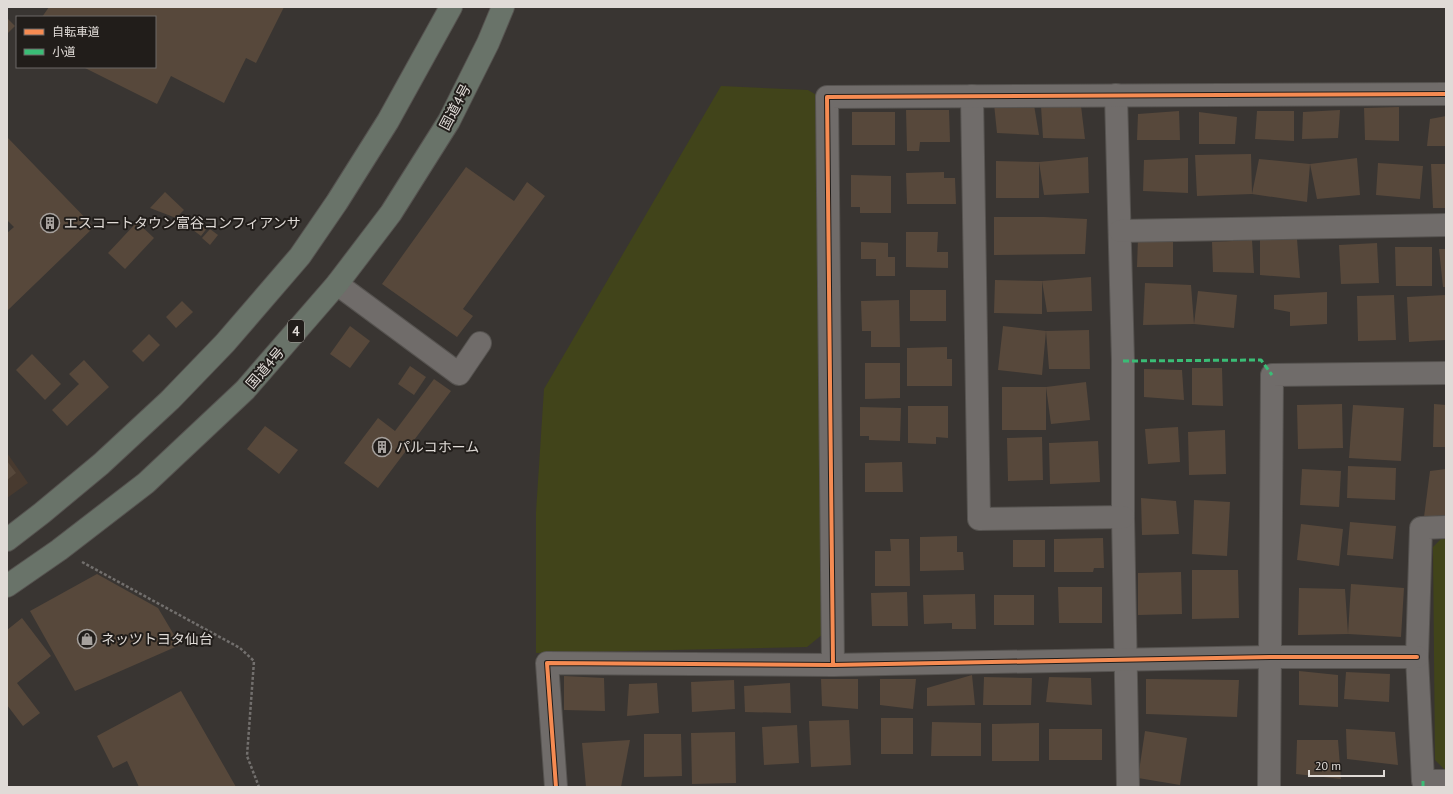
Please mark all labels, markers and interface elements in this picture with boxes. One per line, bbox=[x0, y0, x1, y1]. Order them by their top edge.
legend bbox=[16, 16, 156, 68]
text: 自転車道 bbox=[52, 24, 100, 39]
text: 小道 bbox=[52, 44, 76, 59]
street label: 国道4号 bbox=[435, 81, 475, 133]
building icon: エスコートタウン富谷コンフィアンサ bbox=[39, 212, 61, 234]
place label: エスコートタウン富谷コンフィアンサ bbox=[64, 214, 301, 232]
road number: 4 bbox=[288, 320, 304, 342]
street label: 国道4号 bbox=[242, 343, 288, 393]
building icon: パルコホーム bbox=[371, 436, 393, 458]
place label: パルコホーム bbox=[396, 438, 479, 456]
shop icon: ネッツトヨタ仙台 bbox=[76, 628, 98, 650]
place label: ネッツトヨタ仙台 bbox=[101, 630, 213, 648]
scale bar bbox=[1309, 752, 1384, 778]
text: 20 m bbox=[1315, 758, 1341, 773]

